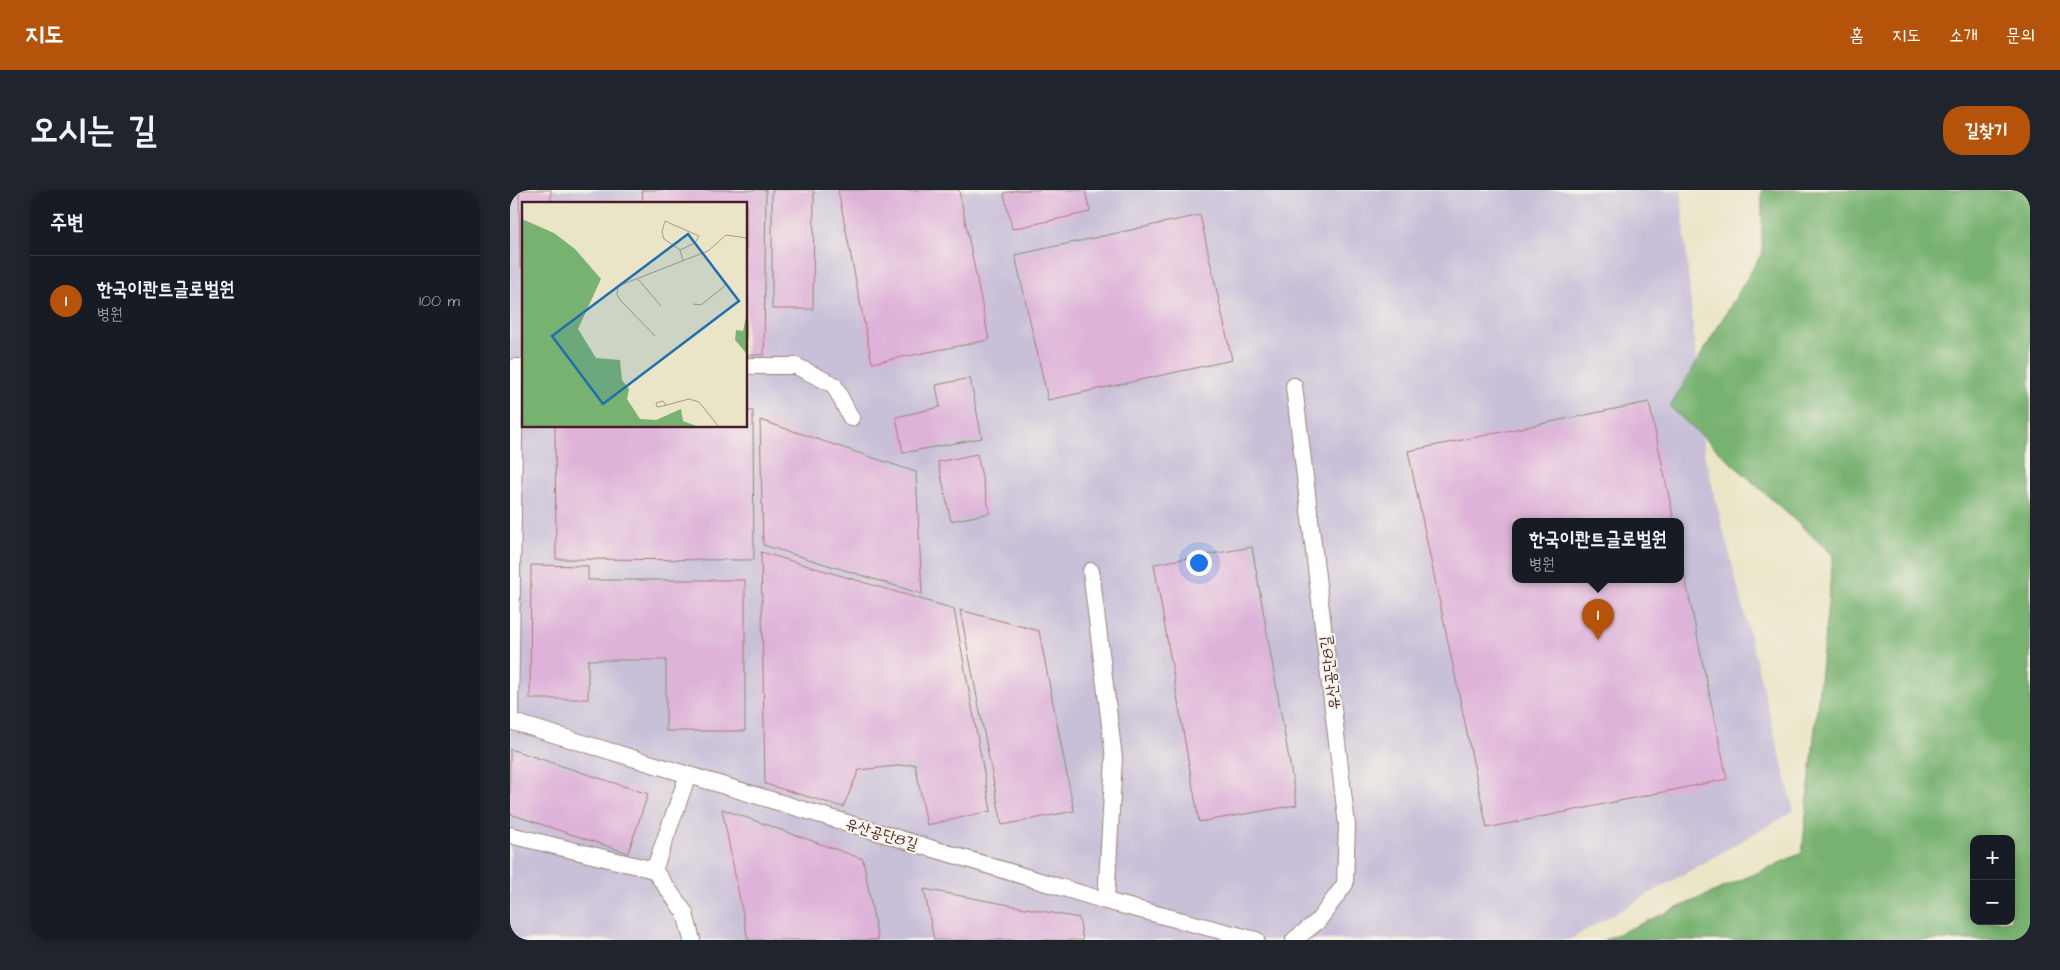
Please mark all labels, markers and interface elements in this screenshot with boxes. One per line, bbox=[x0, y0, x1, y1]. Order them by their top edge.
text: 지도 bbox=[25, 18, 64, 52]
text: 홈 bbox=[1850, 23, 1864, 48]
text: 지도 bbox=[1892, 23, 1921, 48]
text: 소개 bbox=[1949, 23, 1978, 48]
text: 문의 bbox=[2006, 23, 2035, 48]
text: 오시는 길 bbox=[30, 106, 157, 155]
button: 길찾기 bbox=[1943, 106, 2030, 155]
inset map bbox=[522, 202, 748, 428]
text: 주변 bbox=[50, 208, 84, 237]
text: 한국이콴트글로벌원 bbox=[97, 276, 235, 303]
text: 1 bbox=[65, 290, 67, 312]
text: 100 m bbox=[419, 290, 460, 312]
text: 병원 bbox=[97, 303, 123, 325]
popup bbox=[1512, 518, 1684, 583]
text: 한국이콴트글로벌원 bbox=[1529, 526, 1667, 553]
your location bbox=[1186, 550, 1212, 576]
text: 병원 bbox=[1529, 553, 1555, 575]
pin: 1 bbox=[1582, 599, 1614, 640]
street label: 유산공단8길 bbox=[1315, 634, 1345, 711]
street label: 유산공단8길 bbox=[843, 813, 921, 855]
map controls bbox=[1970, 835, 2015, 925]
button: + bbox=[1970, 835, 2015, 880]
button: − bbox=[1970, 880, 2015, 925]

